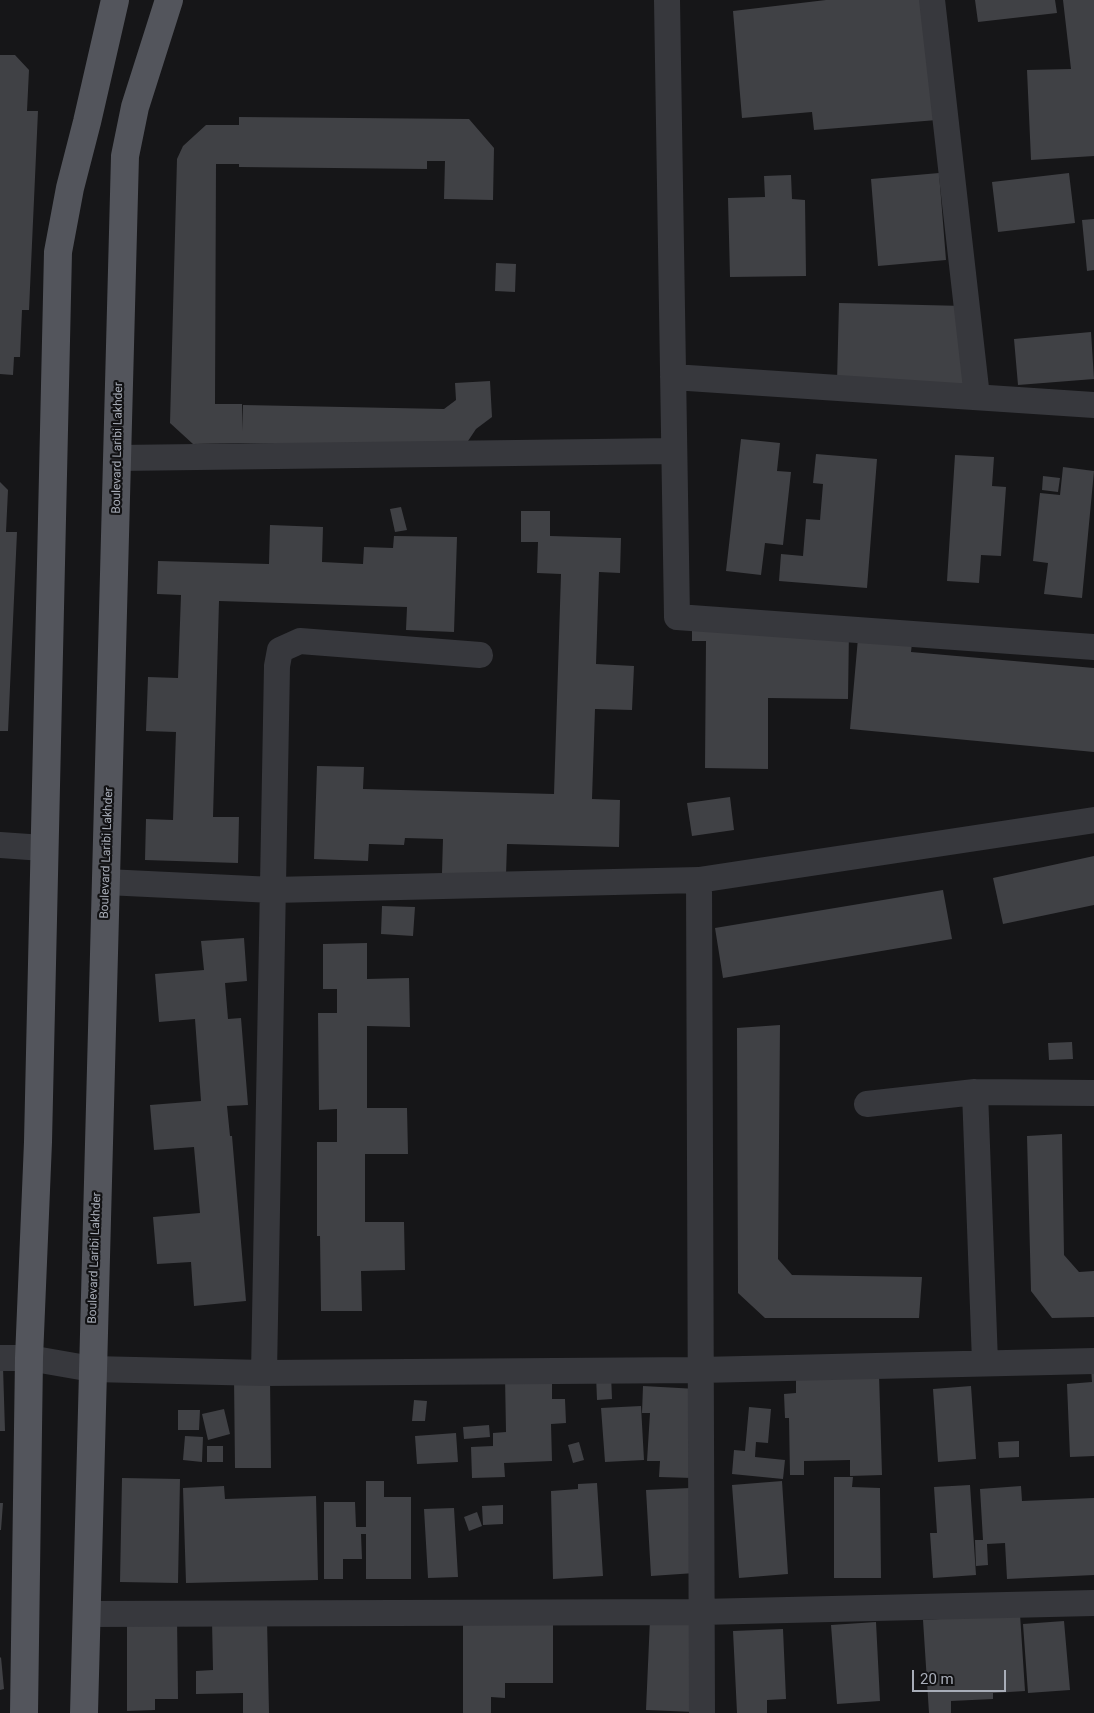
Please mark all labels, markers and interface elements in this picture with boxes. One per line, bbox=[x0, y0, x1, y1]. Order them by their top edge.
street label: Boulevard Laribi Lakhder bbox=[110, 382, 126, 514]
street label: Boulevard Laribi Lakhder bbox=[98, 787, 116, 919]
street label: Boulevard Laribi Lakhder bbox=[86, 1192, 104, 1324]
scale bar bbox=[914, 1660, 1008, 1692]
text: 20 m bbox=[920, 1670, 954, 1688]

